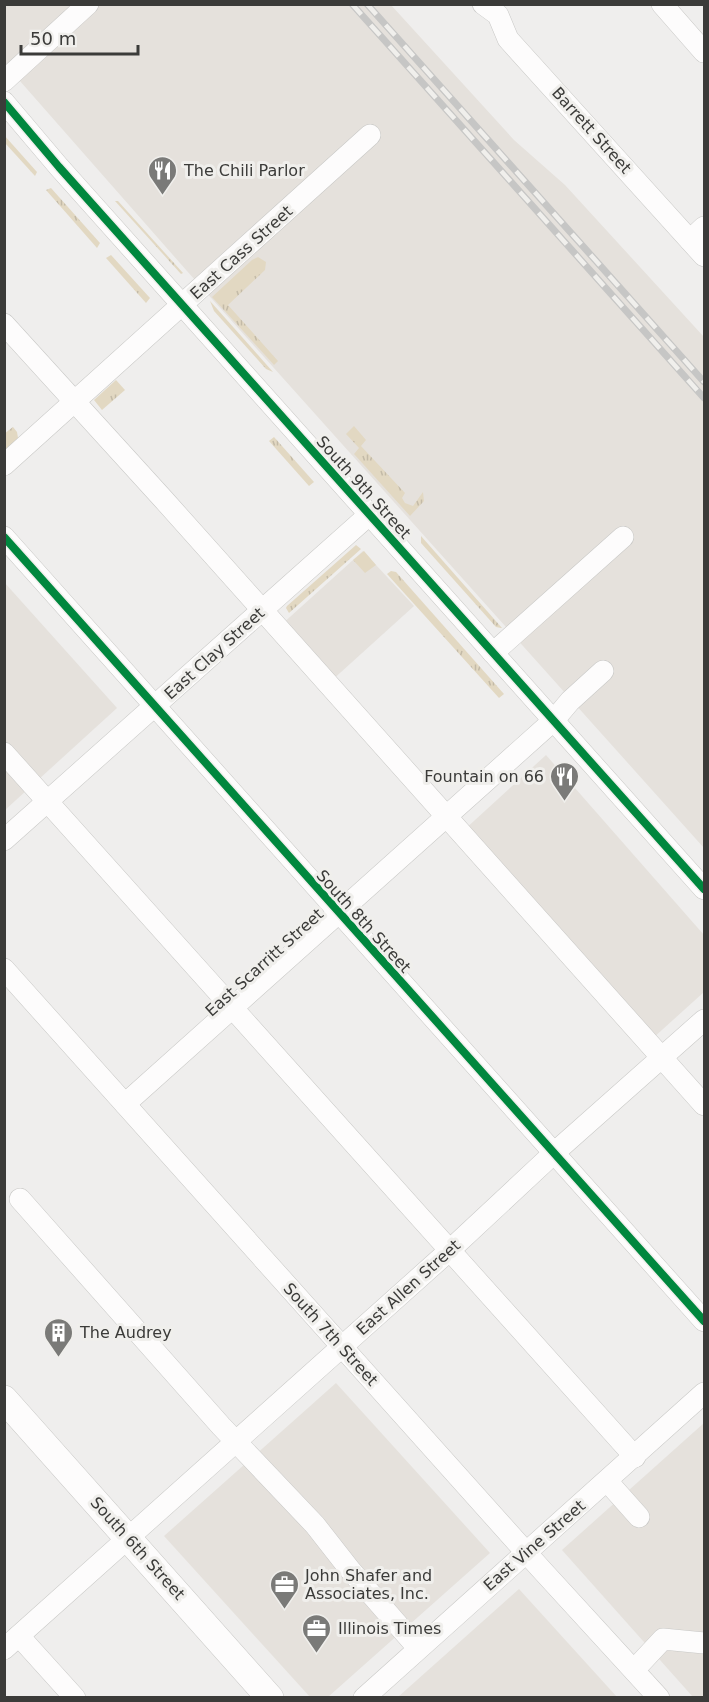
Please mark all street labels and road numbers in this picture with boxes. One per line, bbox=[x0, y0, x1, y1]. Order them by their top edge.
street label: Barrett Street bbox=[548, 83, 635, 177]
street label: East Cass Street bbox=[186, 201, 296, 303]
street label: South 9th Street bbox=[312, 432, 415, 543]
street label: East Clay Street bbox=[160, 603, 268, 703]
street label: South 8th Street bbox=[312, 866, 415, 977]
street label: East Scarritt Street bbox=[202, 904, 327, 1020]
street label: East Allen Street bbox=[353, 1236, 464, 1339]
street label: South 7th Street bbox=[279, 1279, 382, 1390]
street label: South 6th Street bbox=[86, 1493, 189, 1604]
street label: East Vine Street bbox=[480, 1496, 589, 1595]

